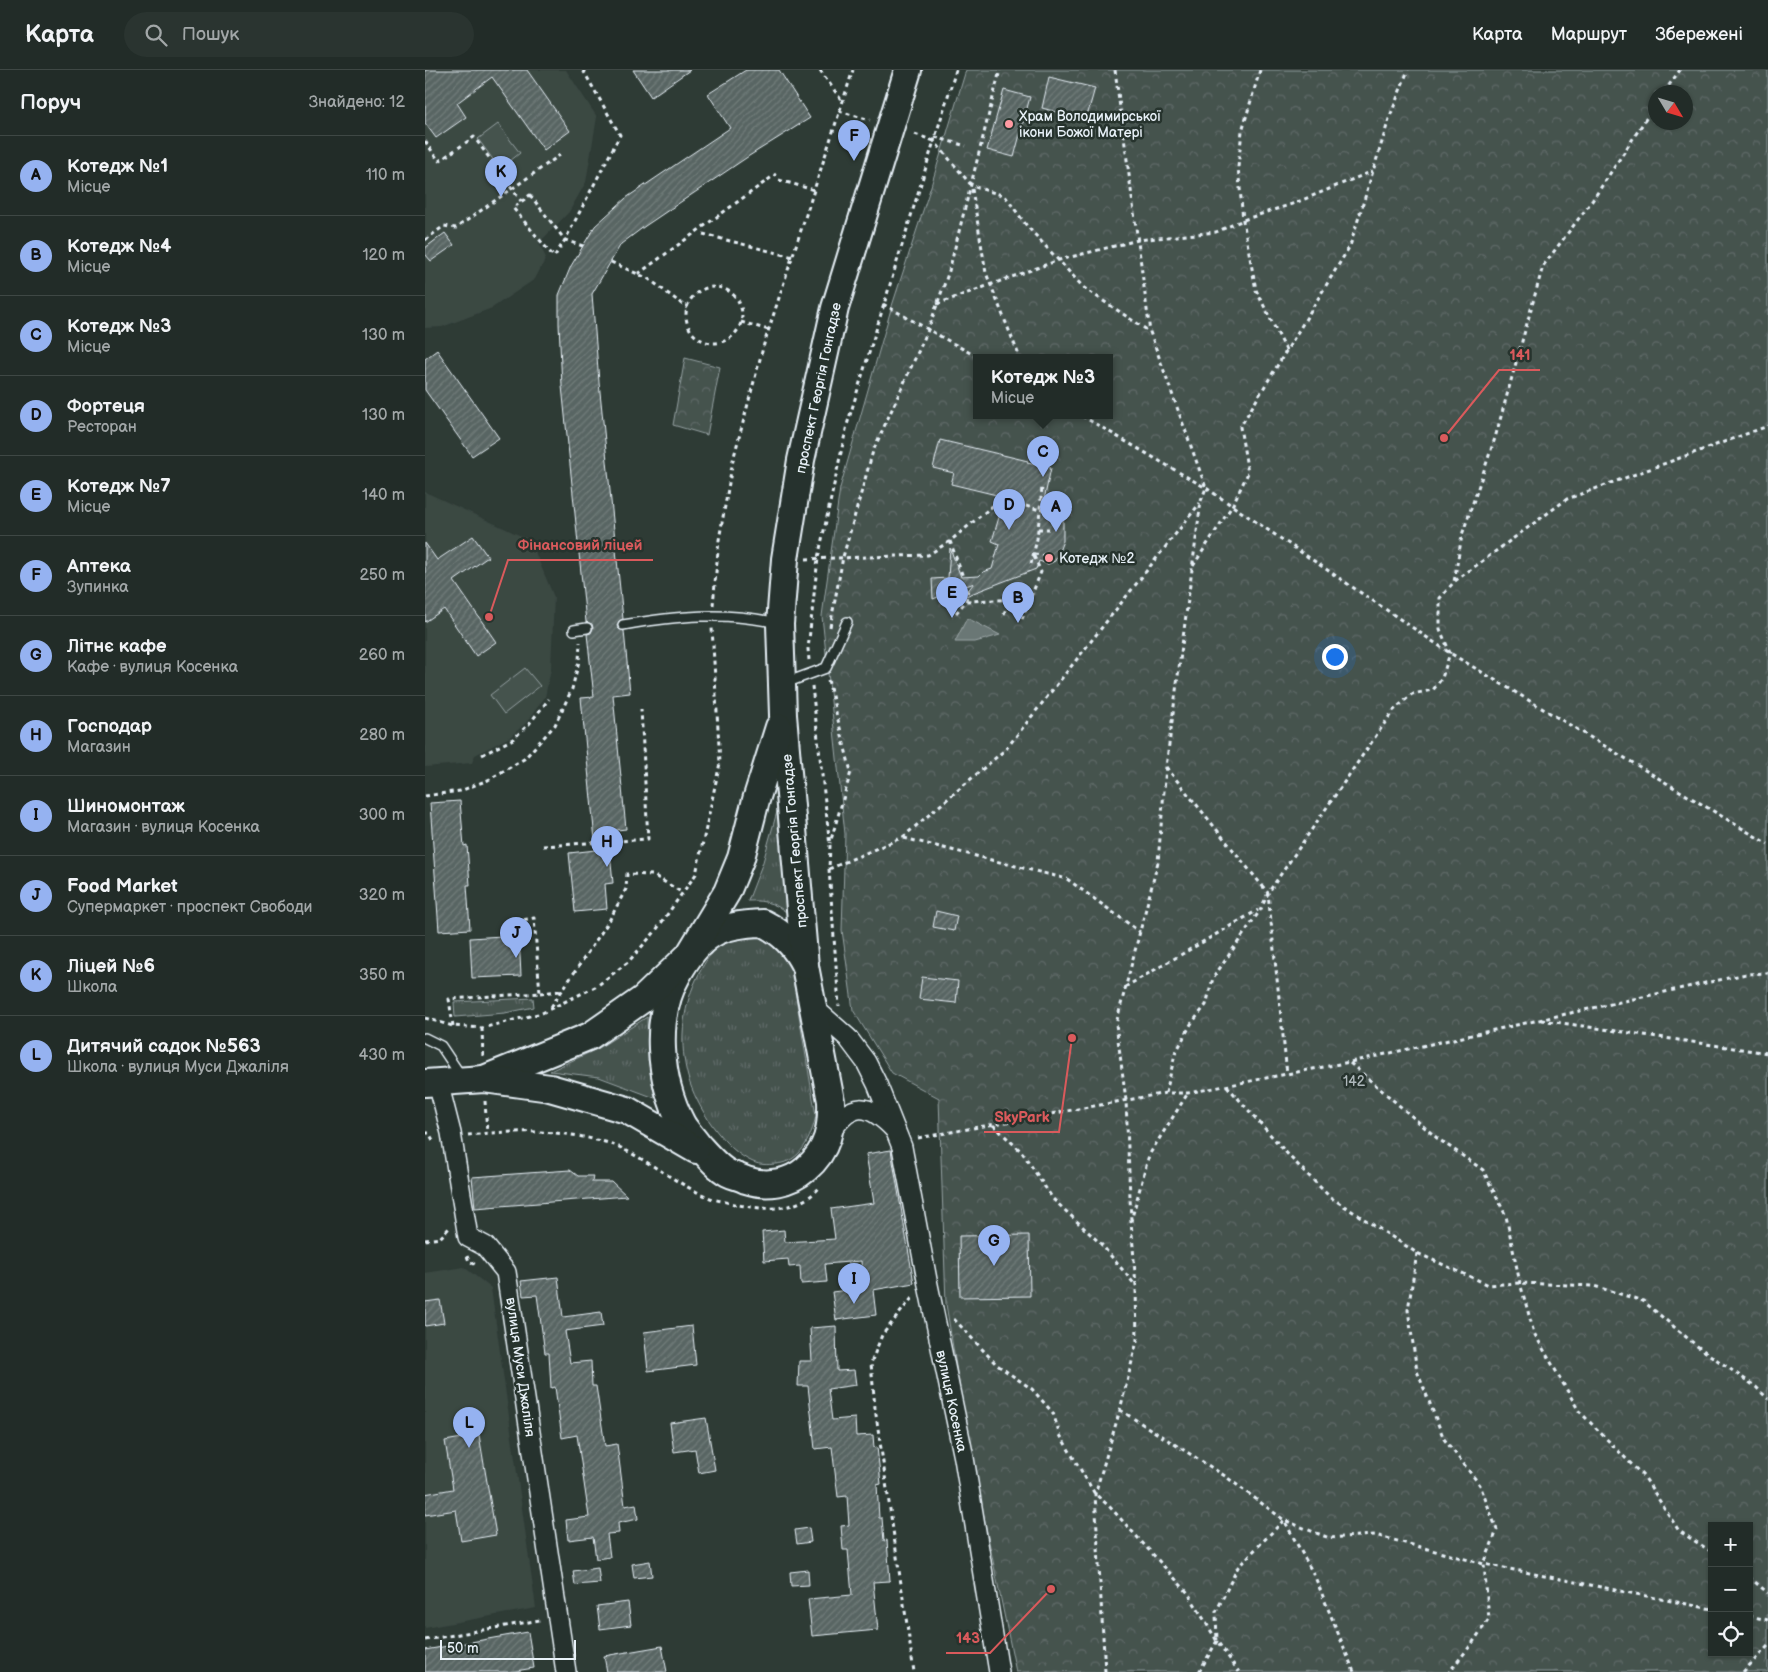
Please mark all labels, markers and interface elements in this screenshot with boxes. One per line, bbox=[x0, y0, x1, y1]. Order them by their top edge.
search box bbox=[124, 12, 474, 57]
text: Карта bbox=[25, 20, 94, 49]
icon: search bbox=[142, 21, 170, 49]
text: Пошук bbox=[182, 23, 239, 46]
text: Карта bbox=[1472, 24, 1523, 45]
text: Маршрут bbox=[1551, 24, 1627, 45]
text: Збережені bbox=[1655, 24, 1743, 45]
north arrow bbox=[1648, 85, 1693, 130]
text: Поруч bbox=[20, 90, 81, 115]
text: Знайдено: 12 bbox=[309, 93, 405, 112]
place label: Храм Володимирської ікони Божої Матері bbox=[1019, 108, 1161, 141]
marker: Храм Володимирської ікони Божої Матері bbox=[1003, 118, 1015, 130]
pin: F bbox=[838, 120, 870, 161]
text: Котедж №1 bbox=[67, 155, 168, 178]
pin: K bbox=[485, 156, 517, 197]
text: A bbox=[31, 166, 41, 185]
text: 110 m bbox=[366, 166, 405, 185]
text: Місце bbox=[67, 178, 111, 197]
text: Котедж №4 bbox=[67, 235, 172, 258]
text: B bbox=[30, 246, 42, 265]
text: 120 m bbox=[362, 246, 405, 265]
text: Місце bbox=[67, 258, 111, 277]
street label: проспект Георгія Гонгадзе bbox=[792, 301, 845, 475]
text: Котедж №3 bbox=[67, 315, 171, 338]
text: C bbox=[30, 326, 42, 345]
text: 130 m bbox=[362, 326, 405, 345]
text: Місце bbox=[67, 338, 111, 357]
callout: 141 bbox=[1499, 340, 1540, 370]
text: 141 bbox=[1509, 346, 1531, 365]
popup bbox=[973, 354, 1113, 419]
text: Котедж №3 bbox=[991, 366, 1095, 389]
text: Місце bbox=[991, 389, 1034, 408]
text: Фортеця bbox=[67, 395, 145, 418]
text: D bbox=[30, 406, 42, 425]
text: 130 m bbox=[362, 406, 405, 425]
text: Ресторан bbox=[67, 418, 137, 437]
pin: C bbox=[1027, 436, 1059, 477]
text: Котедж №7 bbox=[67, 475, 171, 498]
text: E bbox=[31, 486, 41, 505]
text: 140 m bbox=[362, 486, 405, 505]
pin: D bbox=[993, 489, 1025, 530]
pin: A bbox=[1040, 491, 1072, 532]
text: Місце bbox=[67, 498, 111, 517]
callout: Фінансовий ліцей bbox=[508, 530, 653, 560]
text: Фінансовий ліцей bbox=[518, 536, 642, 555]
place label: Котедж №2 bbox=[1059, 550, 1135, 567]
marker: Котедж №2 bbox=[1043, 552, 1055, 564]
text: Аптека bbox=[67, 555, 131, 578]
text: F bbox=[31, 566, 41, 585]
text: 250 m bbox=[359, 566, 405, 585]
pin: E bbox=[936, 577, 968, 618]
text: Зупинка bbox=[67, 578, 129, 597]
pin: B bbox=[1002, 582, 1034, 623]
text: Літнє кафе bbox=[67, 635, 167, 658]
your location bbox=[1322, 644, 1348, 670]
text: G bbox=[30, 646, 42, 665]
text: 260 m bbox=[359, 646, 405, 665]
text: Кафе · вулиця Косенка bbox=[67, 658, 238, 677]
text: Господар bbox=[67, 715, 152, 738]
text: H bbox=[30, 726, 42, 745]
text: 280 m bbox=[359, 726, 405, 745]
text: Магазин bbox=[67, 738, 131, 757]
street label: проспект Георгія Гонгадзе bbox=[778, 753, 811, 929]
text: Шиномонтаж bbox=[67, 795, 185, 818]
text: I bbox=[33, 806, 39, 825]
text: 300 m bbox=[359, 806, 405, 825]
text: Магазин · вулиця Косенка bbox=[67, 818, 260, 837]
pin: H bbox=[591, 826, 623, 867]
text: Food Market bbox=[67, 875, 178, 898]
text: J bbox=[32, 886, 40, 905]
text: 320 m bbox=[359, 886, 405, 905]
text: Супермаркет · проспект Свободи bbox=[67, 898, 313, 917]
pin: J bbox=[500, 917, 532, 958]
text: Ліцей №6 bbox=[67, 955, 155, 978]
text: K bbox=[31, 966, 41, 985]
text: 350 m bbox=[359, 966, 405, 985]
text: Школа bbox=[67, 978, 117, 997]
text: Дитячий садок №563 bbox=[67, 1035, 261, 1058]
text: L bbox=[31, 1046, 41, 1065]
text: 430 m bbox=[358, 1046, 405, 1065]
text: Школа · вулиця Муси Джаліля bbox=[67, 1058, 289, 1077]
park label: 142 bbox=[1343, 1073, 1366, 1090]
callout: SkyPark bbox=[984, 1102, 1059, 1132]
text: SkyPark bbox=[994, 1108, 1050, 1127]
pin: G bbox=[978, 1225, 1010, 1266]
pin: I bbox=[838, 1263, 870, 1304]
street label: вулиця Муси Джаліля bbox=[502, 1296, 539, 1438]
street label: вулиця Косенка bbox=[932, 1349, 971, 1454]
pin: L bbox=[453, 1407, 485, 1448]
map controls bbox=[1708, 1522, 1753, 1657]
button: + bbox=[1708, 1522, 1753, 1567]
button: − bbox=[1708, 1567, 1753, 1612]
button: locate bbox=[1708, 1612, 1753, 1657]
callout: 143 bbox=[946, 1623, 990, 1653]
text: 143 bbox=[956, 1629, 980, 1648]
scale bar bbox=[440, 1637, 576, 1660]
text: 50 m bbox=[447, 1640, 479, 1657]

